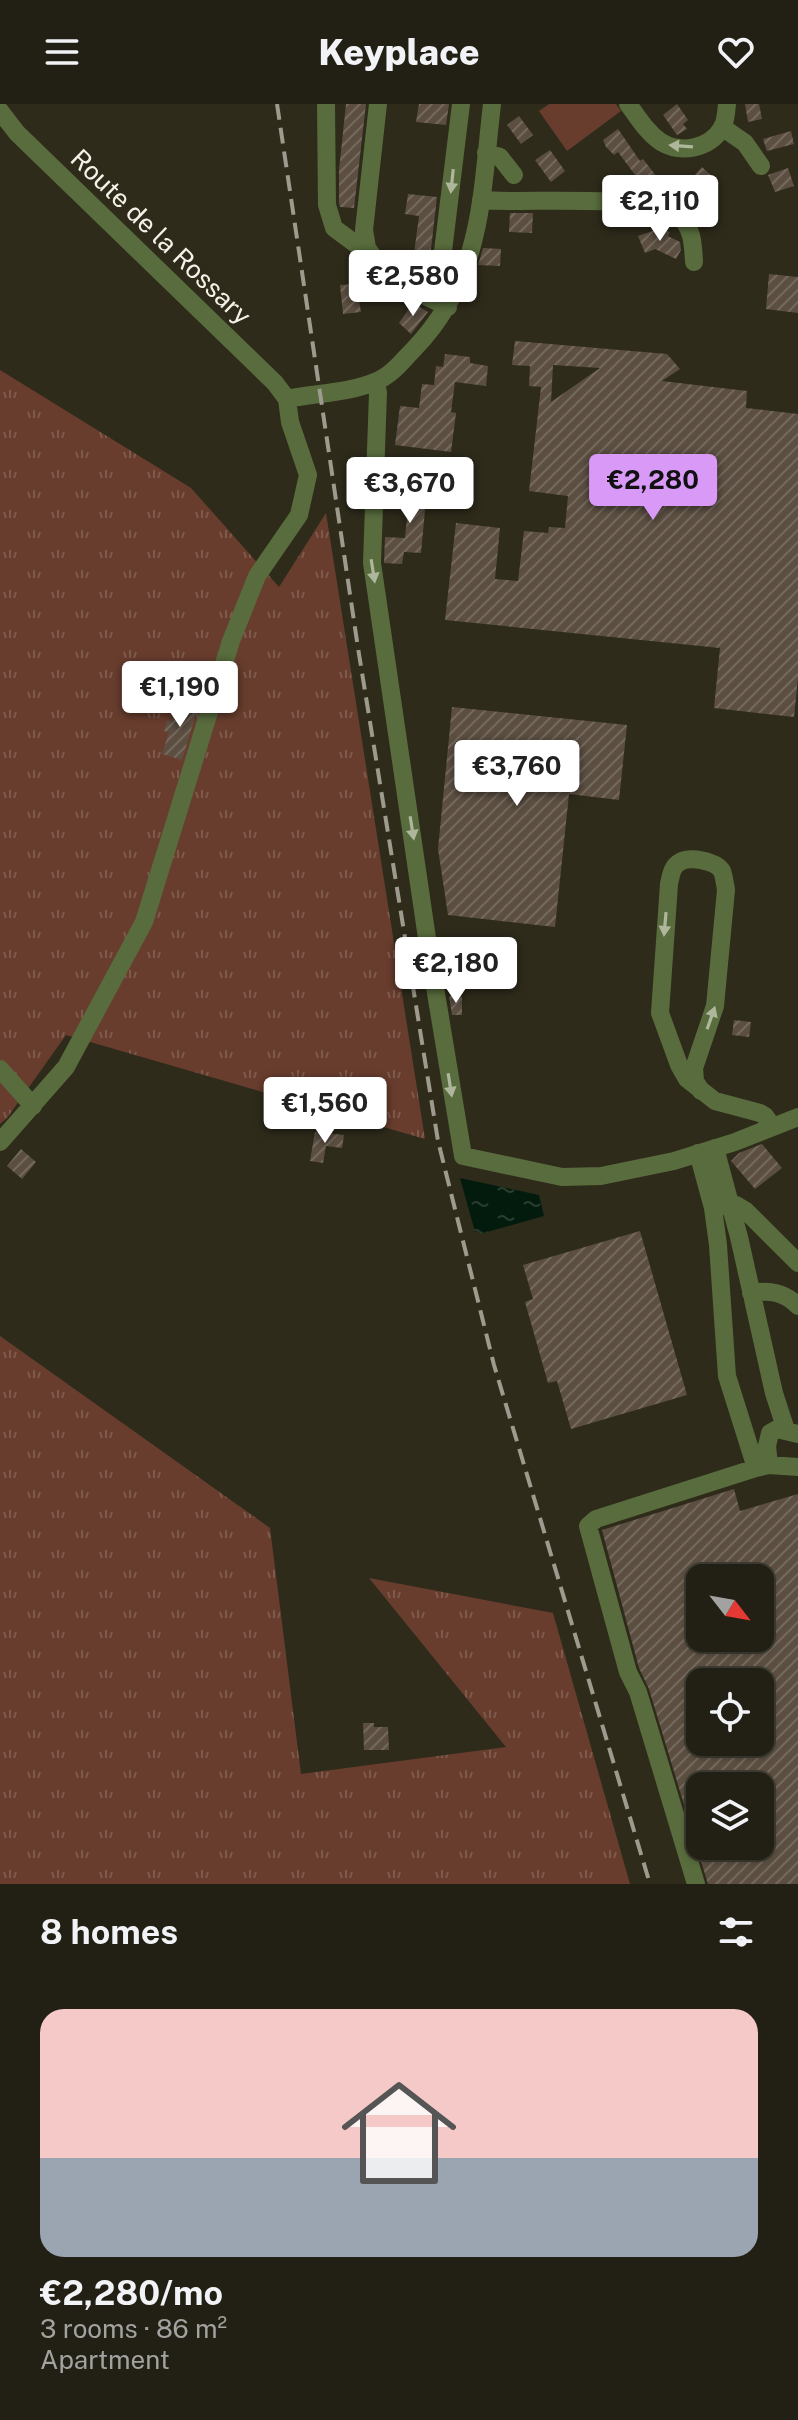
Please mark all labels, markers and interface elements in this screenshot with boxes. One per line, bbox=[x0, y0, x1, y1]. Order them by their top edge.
icon: menu bbox=[40, 30, 84, 74]
icon: heart bbox=[714, 30, 758, 74]
text: Keyplace bbox=[318, 31, 480, 73]
one-way arrow bbox=[669, 139, 694, 152]
street label: Route de la Rossary bbox=[65, 143, 258, 331]
one-way arrow bbox=[446, 169, 459, 194]
pin: €2,110 bbox=[595, 175, 725, 243]
text: €2,110 bbox=[620, 185, 700, 216]
pin: €2,580 bbox=[348, 250, 478, 318]
text: €2,580 bbox=[367, 260, 459, 291]
pin: €2,280 bbox=[588, 454, 718, 522]
pin: €3,670 bbox=[345, 457, 475, 525]
text: €2,280 bbox=[607, 464, 699, 495]
text: €3,670 bbox=[365, 467, 455, 498]
one-way arrow bbox=[368, 559, 380, 584]
pin: €1,190 bbox=[115, 661, 245, 729]
text: €1,190 bbox=[140, 671, 220, 702]
pin: €3,760 bbox=[452, 740, 582, 808]
text: €3,760 bbox=[472, 750, 562, 781]
one-way arrow bbox=[406, 816, 419, 841]
one-way arrow bbox=[659, 912, 672, 937]
pin: €2,180 bbox=[391, 937, 521, 1005]
text: €2,180 bbox=[413, 947, 499, 978]
one-way arrow bbox=[705, 1006, 717, 1030]
one-way arrow bbox=[445, 1073, 457, 1098]
pin: €1,560 bbox=[260, 1077, 390, 1145]
text: €1,560 bbox=[282, 1087, 368, 1118]
north arrow bbox=[686, 1564, 774, 1652]
map controls bbox=[686, 1564, 774, 1860]
button: locate bbox=[686, 1668, 774, 1756]
button: layers bbox=[686, 1772, 774, 1860]
icon: filters bbox=[714, 1910, 758, 1954]
text: 8 homes bbox=[40, 1912, 178, 1952]
icon: home bbox=[327, 2061, 471, 2205]
text: €2,280/mo bbox=[40, 2273, 223, 2313]
text: 3 rooms · 86 m² bbox=[40, 2313, 227, 2344]
text: Apartment bbox=[40, 2344, 170, 2375]

